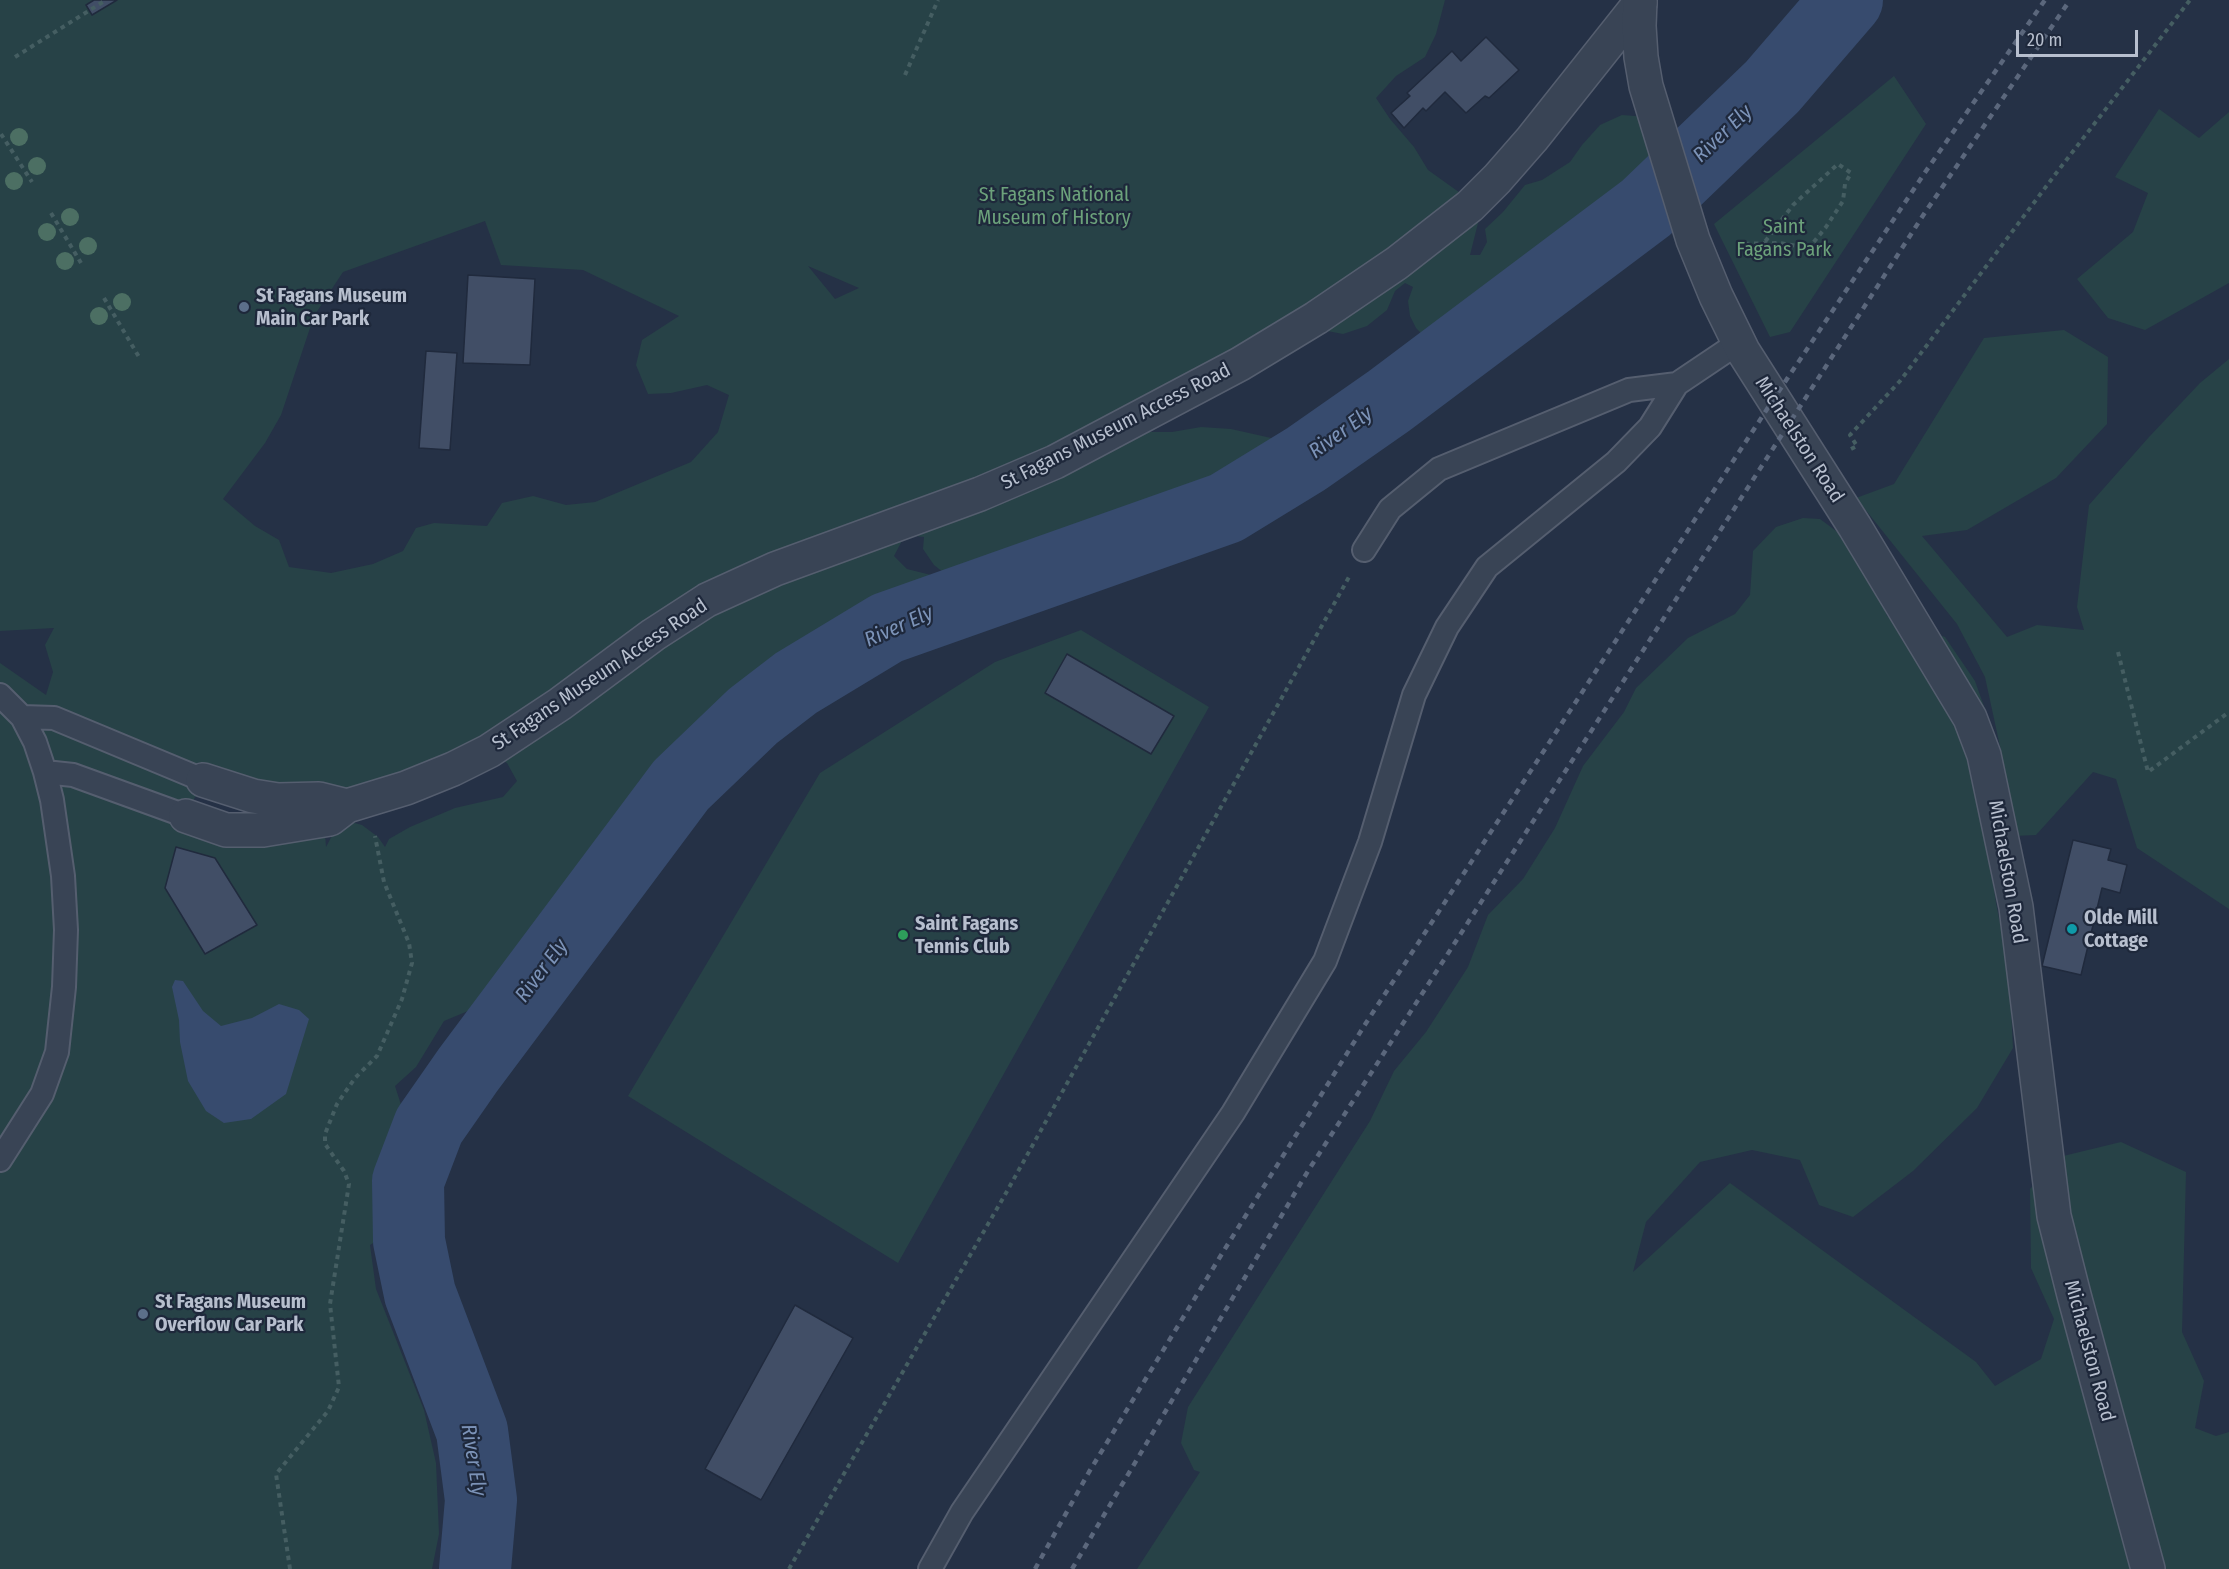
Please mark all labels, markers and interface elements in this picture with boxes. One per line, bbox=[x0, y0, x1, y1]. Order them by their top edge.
scale bar bbox=[2019, 18, 2140, 56]
text: 20 m bbox=[2027, 29, 2062, 51]
water label: River Ely bbox=[1688, 100, 1758, 168]
park label: St Fagans National Museum of History bbox=[977, 183, 1131, 230]
park label: Saint Fagans Park bbox=[1736, 215, 1832, 262]
place label: St Fagans Museum Main Car Park bbox=[256, 284, 407, 331]
marker: St Fagans Museum Main Car Park bbox=[237, 300, 251, 314]
street label: St Fagans Museum Access Road bbox=[997, 359, 1235, 495]
street label: Michaelston Road bbox=[1749, 373, 1849, 507]
water label: River Ely bbox=[1304, 402, 1378, 464]
street label: St Fagans Museum Access Road bbox=[488, 594, 712, 756]
water label: River Ely bbox=[861, 601, 937, 653]
street label: Michaelston Road bbox=[1983, 798, 2031, 946]
place label: Olde Mill Cottage bbox=[2084, 906, 2158, 953]
place label: Saint Fagans Tennis Club bbox=[915, 912, 1018, 959]
marker: Olde Mill Cottage bbox=[2065, 922, 2079, 936]
marker: Saint Fagans Tennis Club bbox=[896, 928, 910, 942]
water label: River Ely bbox=[510, 935, 574, 1007]
street label: Michaelston Road bbox=[2059, 1278, 2119, 1424]
place label: St Fagans Museum Overflow Car Park bbox=[155, 1290, 306, 1337]
marker: St Fagans Museum Overflow Car Park bbox=[136, 1307, 150, 1321]
water label: River Ely bbox=[455, 1422, 491, 1498]

